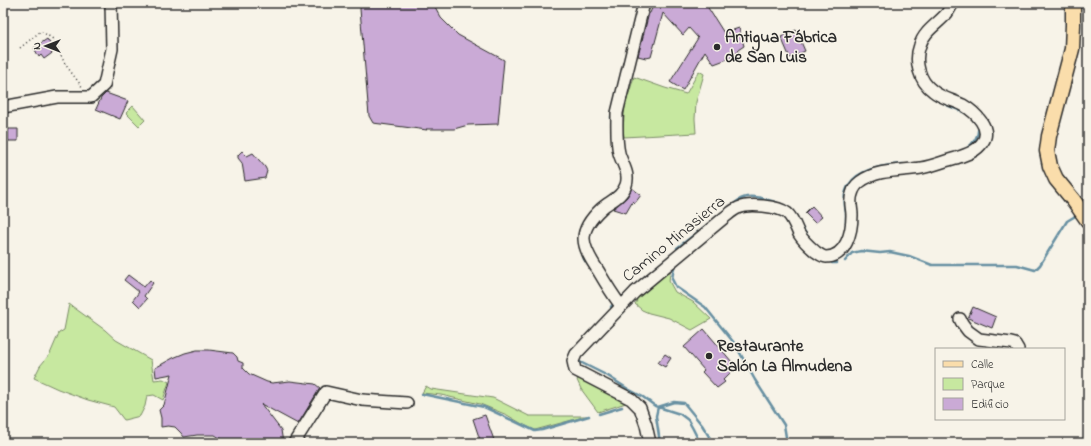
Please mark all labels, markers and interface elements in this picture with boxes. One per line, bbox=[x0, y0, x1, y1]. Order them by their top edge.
place label: Antigua Fábrica de San Luis bbox=[725, 25, 837, 70]
north arrow bbox=[26, 26, 66, 66]
text: N bbox=[29, 42, 45, 50]
marker: Antigua Fábrica de San Luis bbox=[712, 42, 722, 52]
street label: Camino Minasierra bbox=[617, 190, 731, 288]
place label: Restaurante Salón La Almudena bbox=[717, 334, 852, 379]
legend bbox=[935, 348, 1065, 420]
marker: Restaurante Salón La Almudena bbox=[704, 351, 714, 361]
text: Calle bbox=[971, 356, 994, 374]
text: Parque bbox=[971, 376, 1005, 394]
text: Edificio bbox=[971, 396, 1009, 414]

